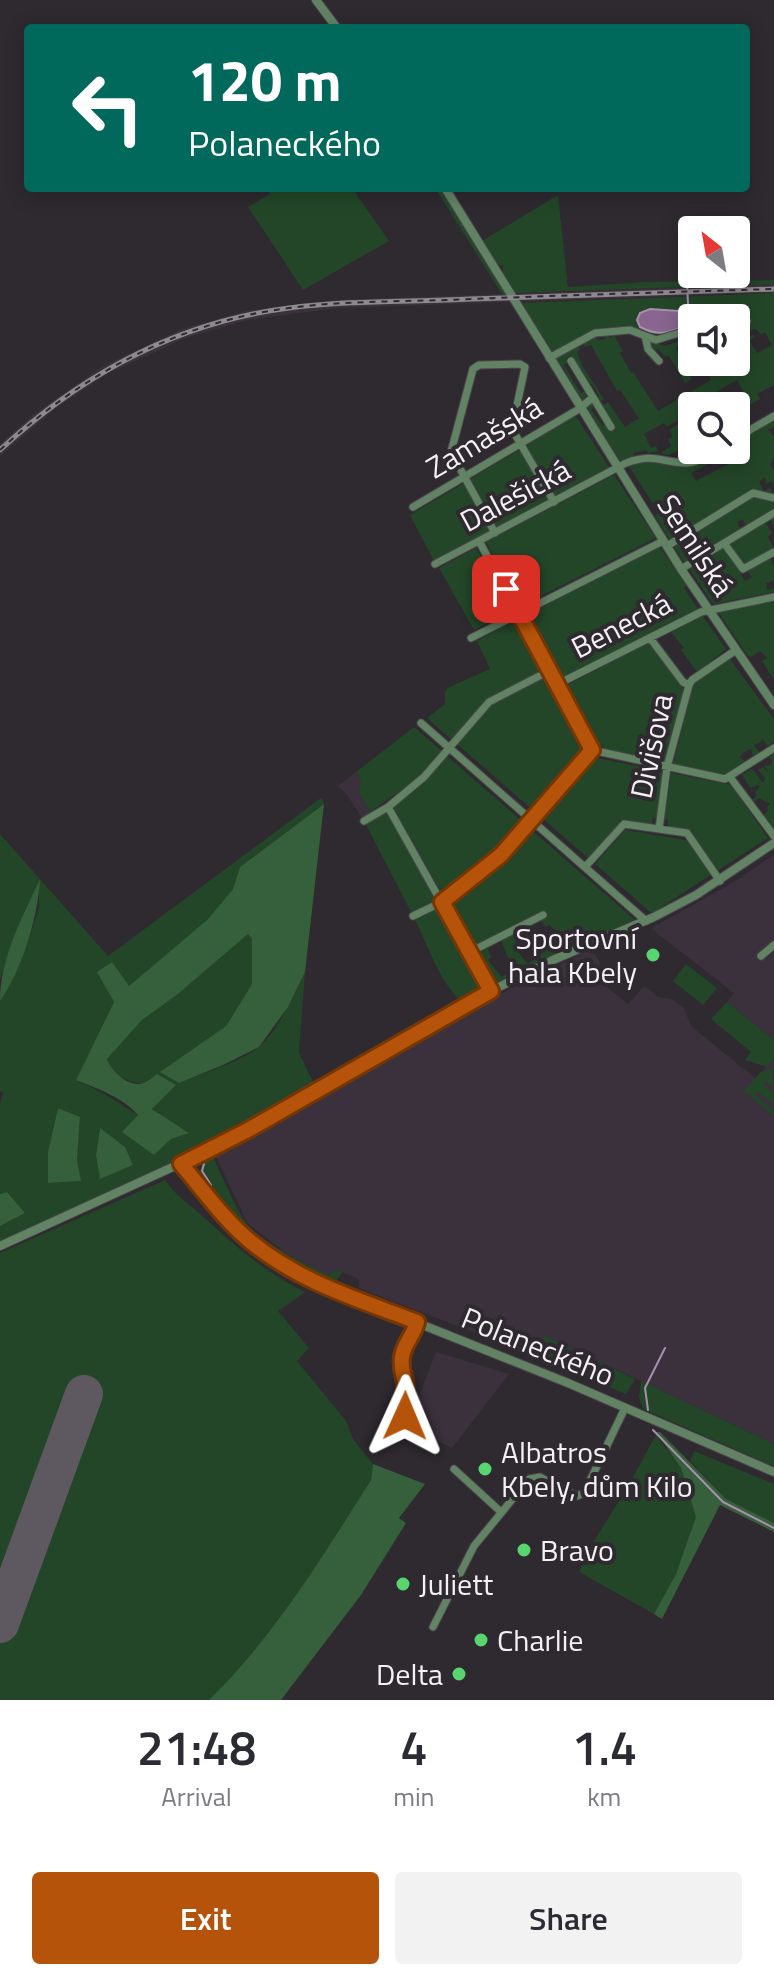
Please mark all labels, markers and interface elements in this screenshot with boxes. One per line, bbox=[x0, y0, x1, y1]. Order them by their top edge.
text: 120 m bbox=[188, 38, 341, 123]
icon: left bbox=[56, 56, 160, 160]
text: Polaneckého bbox=[188, 115, 381, 170]
north arrow bbox=[678, 216, 750, 288]
map controls bbox=[678, 216, 750, 464]
button: sound bbox=[678, 304, 750, 376]
street label: Zamašská bbox=[417, 384, 551, 490]
button: search bbox=[678, 392, 750, 464]
street label: Dalešická bbox=[452, 447, 578, 543]
street label: Semilská bbox=[646, 485, 746, 605]
pin bbox=[472, 555, 540, 623]
icon: arrive bbox=[484, 567, 528, 611]
street label: Benecká bbox=[563, 580, 679, 670]
street label: Divišova bbox=[618, 690, 684, 802]
place label: Sportovní hala Kbely bbox=[508, 915, 639, 995]
marker: Sportovní hala Kbely bbox=[644, 946, 662, 964]
street label: Polaneckého bbox=[455, 1295, 621, 1397]
position arrow bbox=[363, 1374, 447, 1458]
place label: Albatros Kbely, dům Kilo bbox=[501, 1429, 693, 1509]
marker: Albatros Kbely, dům Kilo bbox=[476, 1460, 494, 1478]
place label: Bravo bbox=[540, 1527, 614, 1573]
marker: Bravo bbox=[515, 1541, 533, 1559]
place label: Juliett bbox=[419, 1561, 494, 1607]
marker: Juliett bbox=[394, 1575, 412, 1593]
place label: Charlie bbox=[497, 1617, 584, 1663]
marker: Charlie bbox=[472, 1631, 490, 1649]
place label: Delta bbox=[376, 1651, 443, 1697]
marker: Delta bbox=[450, 1665, 468, 1683]
text: 21:48 bbox=[137, 1711, 256, 1784]
text: 4 bbox=[400, 1711, 427, 1784]
text: 1.4 bbox=[572, 1711, 637, 1784]
text: Arrival bbox=[161, 1777, 232, 1816]
text: min bbox=[393, 1777, 435, 1816]
text: km bbox=[587, 1777, 621, 1816]
button: Exit bbox=[32, 1872, 379, 1964]
button: Share bbox=[395, 1872, 742, 1964]

